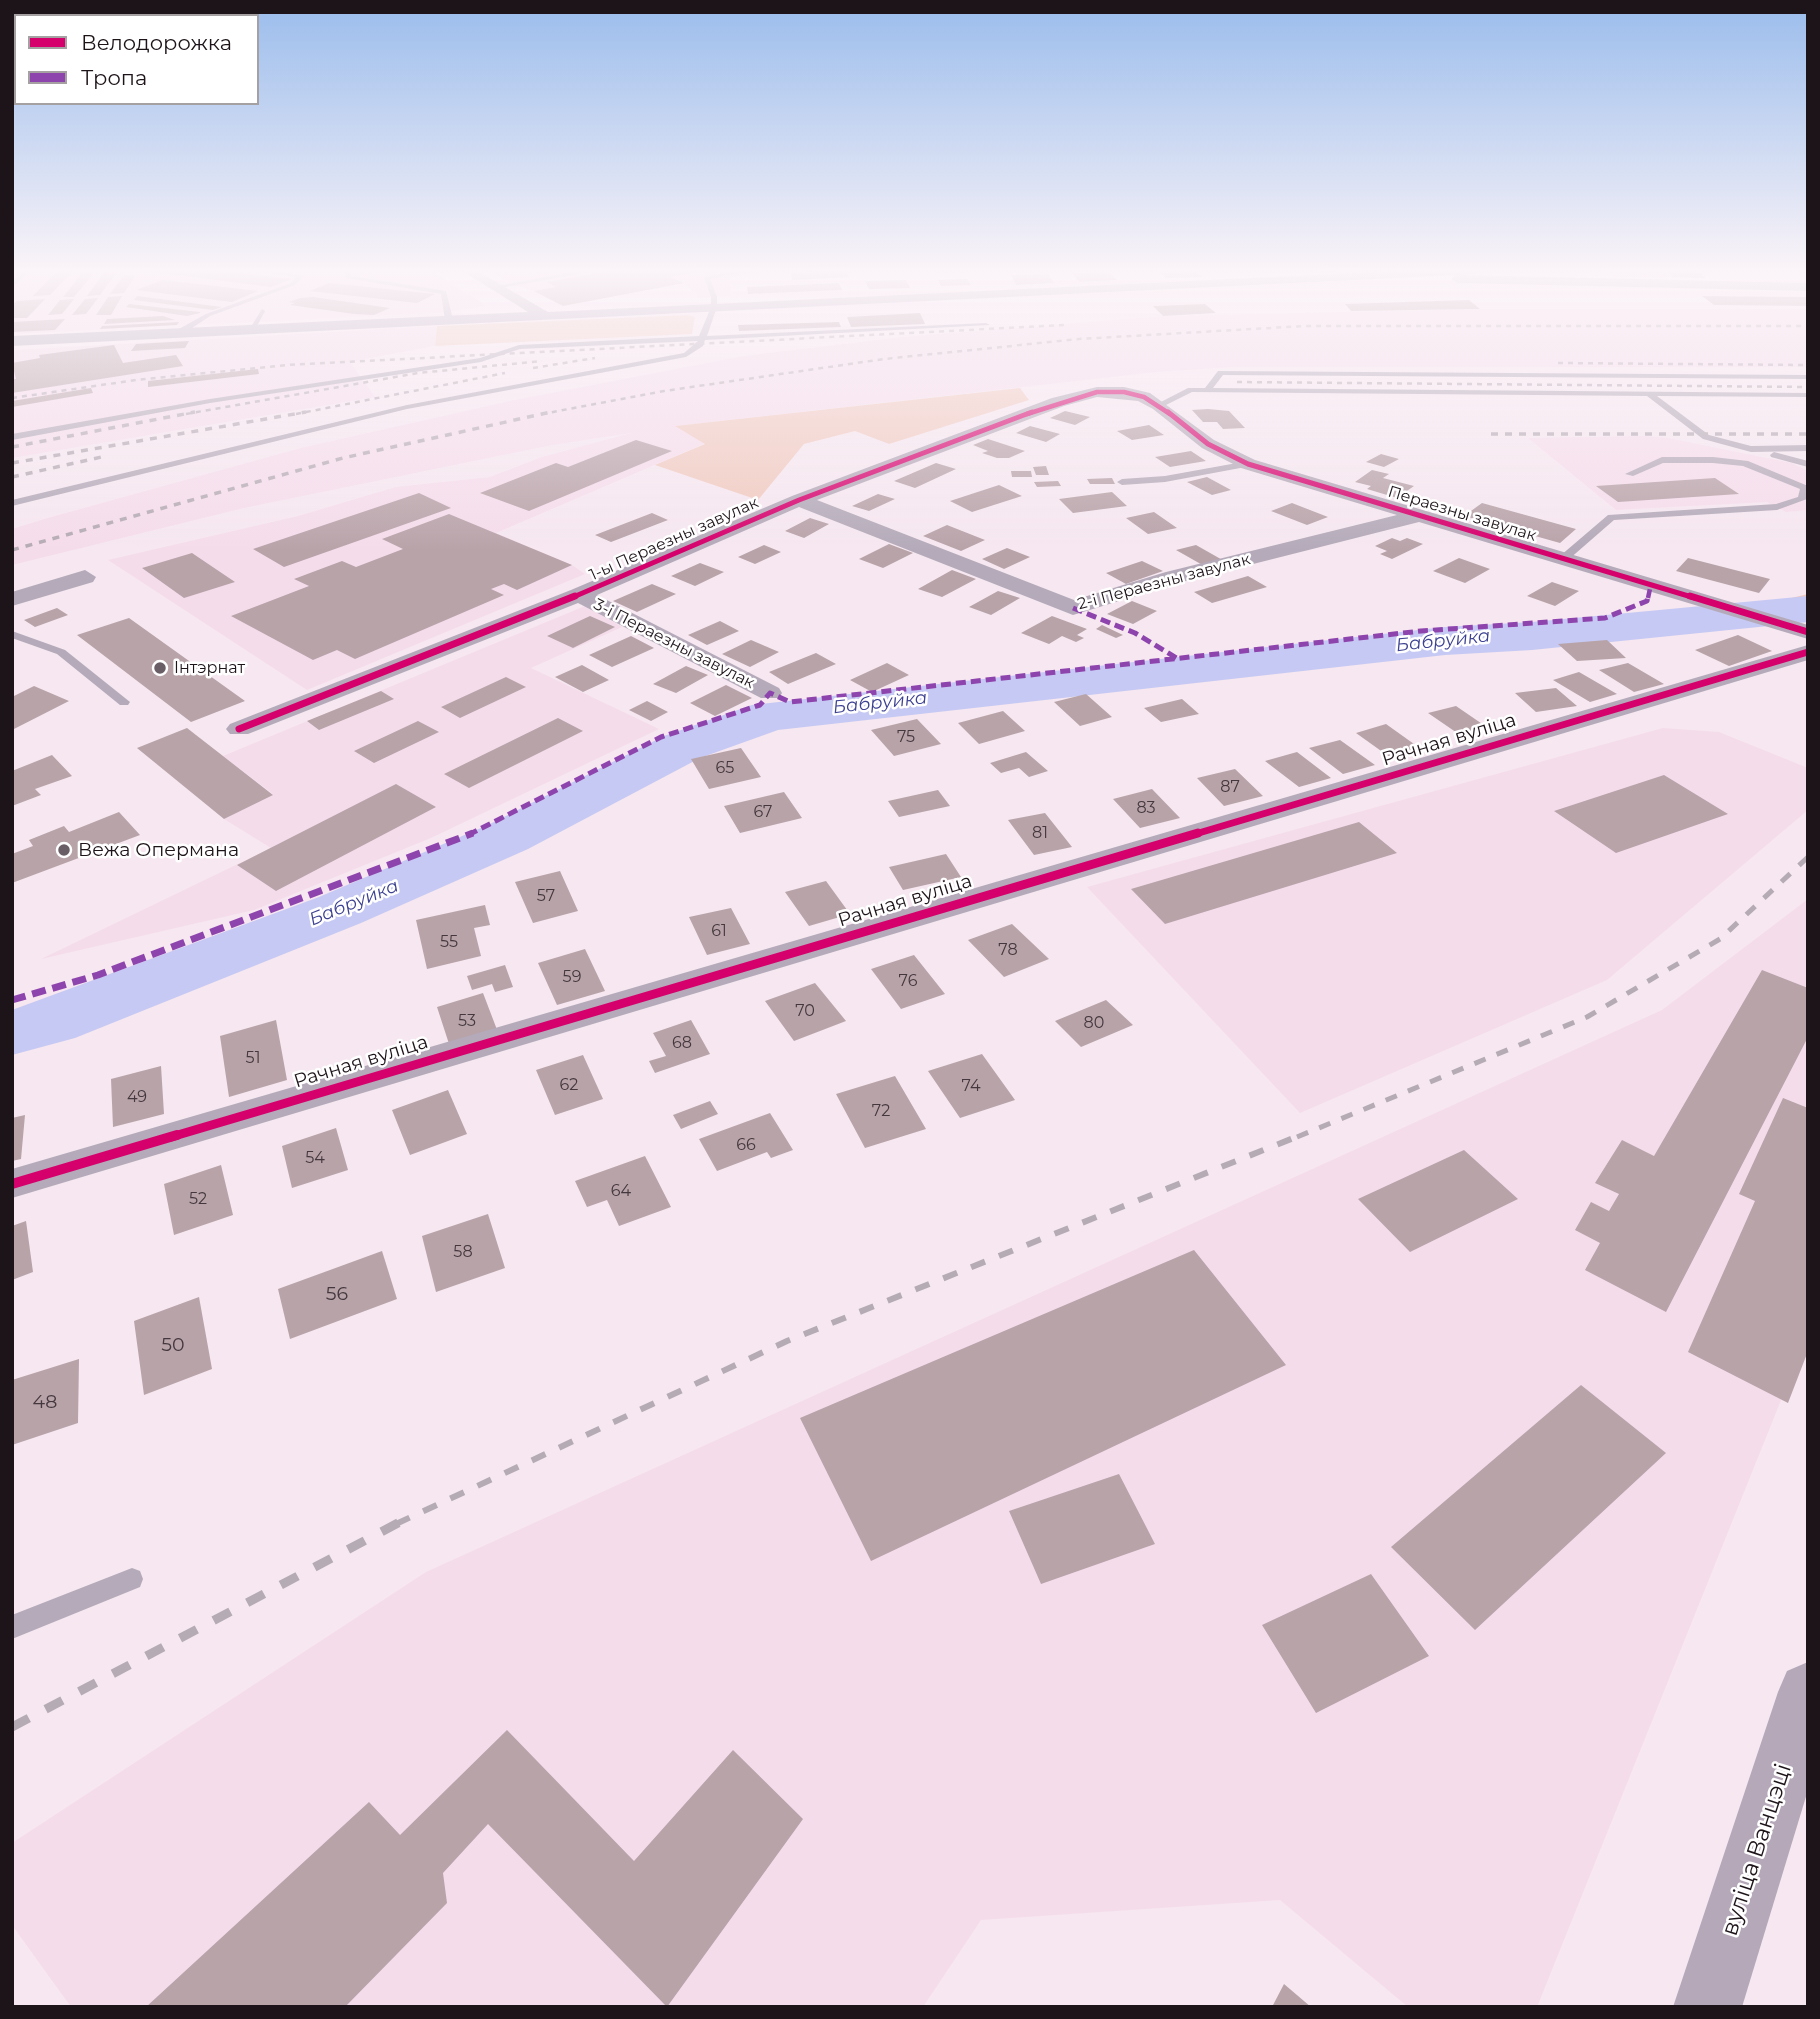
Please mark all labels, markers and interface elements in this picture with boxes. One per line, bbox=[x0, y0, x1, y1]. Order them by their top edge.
legend bbox=[14, 14, 259, 105]
text: Велодорожка bbox=[81, 30, 232, 55]
text: Тропа bbox=[81, 65, 147, 90]
street label: Пераезны завулак bbox=[1385, 482, 1539, 546]
street label: 1-ы Пераезны завулак bbox=[587, 493, 761, 585]
street label: 2-і Пераезны завулак bbox=[1076, 550, 1252, 614]
street label: 3-і Пераезны завулак bbox=[590, 595, 758, 693]
water label: Бабруйка bbox=[1395, 625, 1491, 657]
place label: Інтэрнат bbox=[174, 658, 245, 678]
marker: Інтэрнат bbox=[152, 660, 168, 676]
water label: Бабруйка bbox=[832, 687, 928, 719]
street label: Рачная вуліца bbox=[1379, 709, 1519, 771]
house number: 75 bbox=[897, 727, 915, 747]
house number: 65 bbox=[716, 758, 734, 778]
house number: 87 bbox=[1220, 777, 1240, 797]
house number: 83 bbox=[1136, 798, 1156, 818]
house number: 67 bbox=[753, 802, 773, 822]
house number: 81 bbox=[1032, 823, 1048, 843]
place label: Вежа Опермана bbox=[78, 839, 239, 861]
marker: Вежа Опермана bbox=[56, 842, 72, 858]
street label: Рачная вуліца bbox=[835, 870, 975, 932]
water label: Бабруйка bbox=[306, 875, 402, 931]
house number: 57 bbox=[537, 886, 555, 906]
house number: 61 bbox=[711, 921, 727, 941]
house number: 55 bbox=[440, 932, 458, 952]
house number: 78 bbox=[998, 940, 1018, 960]
house number: 59 bbox=[563, 967, 581, 987]
house number: 76 bbox=[899, 971, 917, 991]
house number: 70 bbox=[795, 1001, 815, 1021]
house number: 53 bbox=[458, 1011, 476, 1031]
house number: 80 bbox=[1084, 1013, 1104, 1033]
street label: Рачная вуліца bbox=[291, 1031, 431, 1093]
house number: 68 bbox=[672, 1033, 692, 1053]
house number: 51 bbox=[246, 1048, 260, 1068]
house number: 62 bbox=[560, 1075, 578, 1095]
house number: 74 bbox=[962, 1076, 980, 1096]
house number: 49 bbox=[127, 1087, 147, 1107]
house number: 72 bbox=[872, 1101, 890, 1121]
house number: 66 bbox=[736, 1135, 756, 1155]
house number: 54 bbox=[305, 1148, 325, 1168]
house number: 64 bbox=[611, 1181, 631, 1201]
house number: 52 bbox=[189, 1189, 207, 1209]
house number: 58 bbox=[453, 1242, 473, 1262]
house number: 56 bbox=[326, 1283, 348, 1305]
house number: 50 bbox=[161, 1334, 185, 1356]
house number: 48 bbox=[33, 1391, 57, 1413]
street label: вуліца Ванцэці bbox=[1716, 1760, 1798, 1940]

